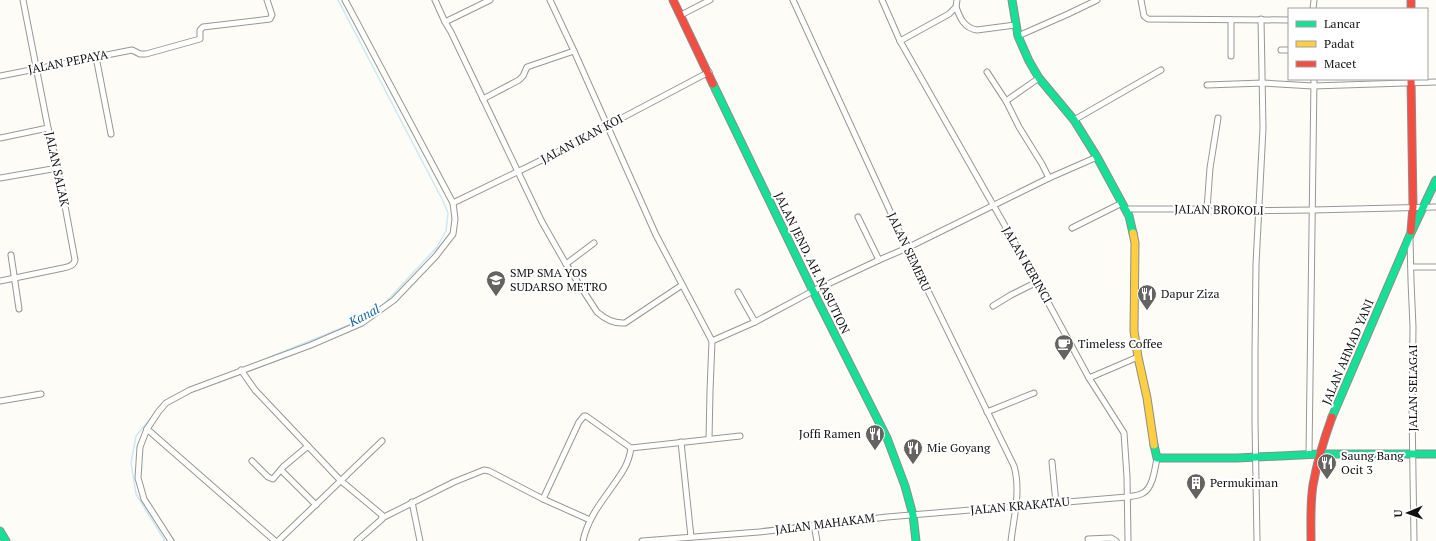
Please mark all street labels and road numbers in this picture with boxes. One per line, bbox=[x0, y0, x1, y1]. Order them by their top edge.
street label: JALAN PEPAYA bbox=[27, 46, 110, 77]
street label: JALAN IKAN KOI bbox=[538, 111, 625, 167]
street label: JALAN SALAK bbox=[42, 130, 73, 208]
street label: JALAN JEND. AH. NASUTION bbox=[772, 189, 853, 336]
street label: JALAN BROKOLI bbox=[1174, 201, 1264, 218]
street label: JALAN SEMERU bbox=[885, 210, 934, 294]
street label: JALAN KERINCI bbox=[999, 224, 1055, 306]
street label: JALAN AHMAD YANI bbox=[1318, 297, 1377, 407]
street label: JALAN SELAGAI bbox=[1405, 344, 1420, 432]
street label: JALAN KRAKATAU bbox=[970, 494, 1070, 517]
street label: JALAN MAHAKAM bbox=[774, 510, 876, 537]

